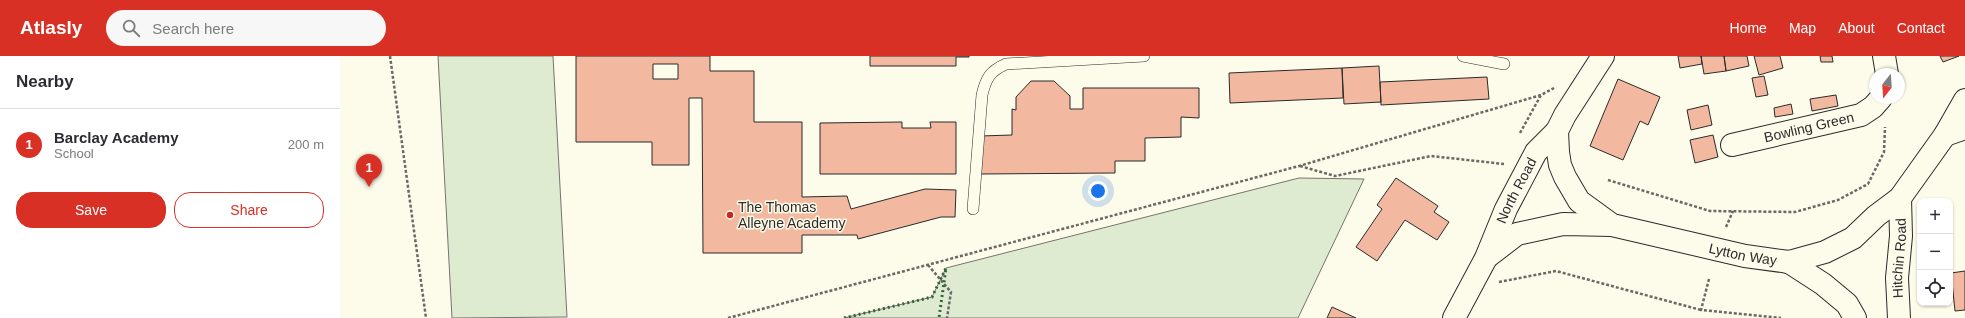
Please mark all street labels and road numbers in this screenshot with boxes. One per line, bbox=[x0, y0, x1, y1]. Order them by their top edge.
street label: Bowling Green bbox=[1762, 109, 1856, 145]
street label: North Road bbox=[1493, 155, 1540, 226]
street label: Hitchin Road bbox=[1889, 218, 1909, 299]
street label: Lytton Way bbox=[1707, 240, 1778, 268]

